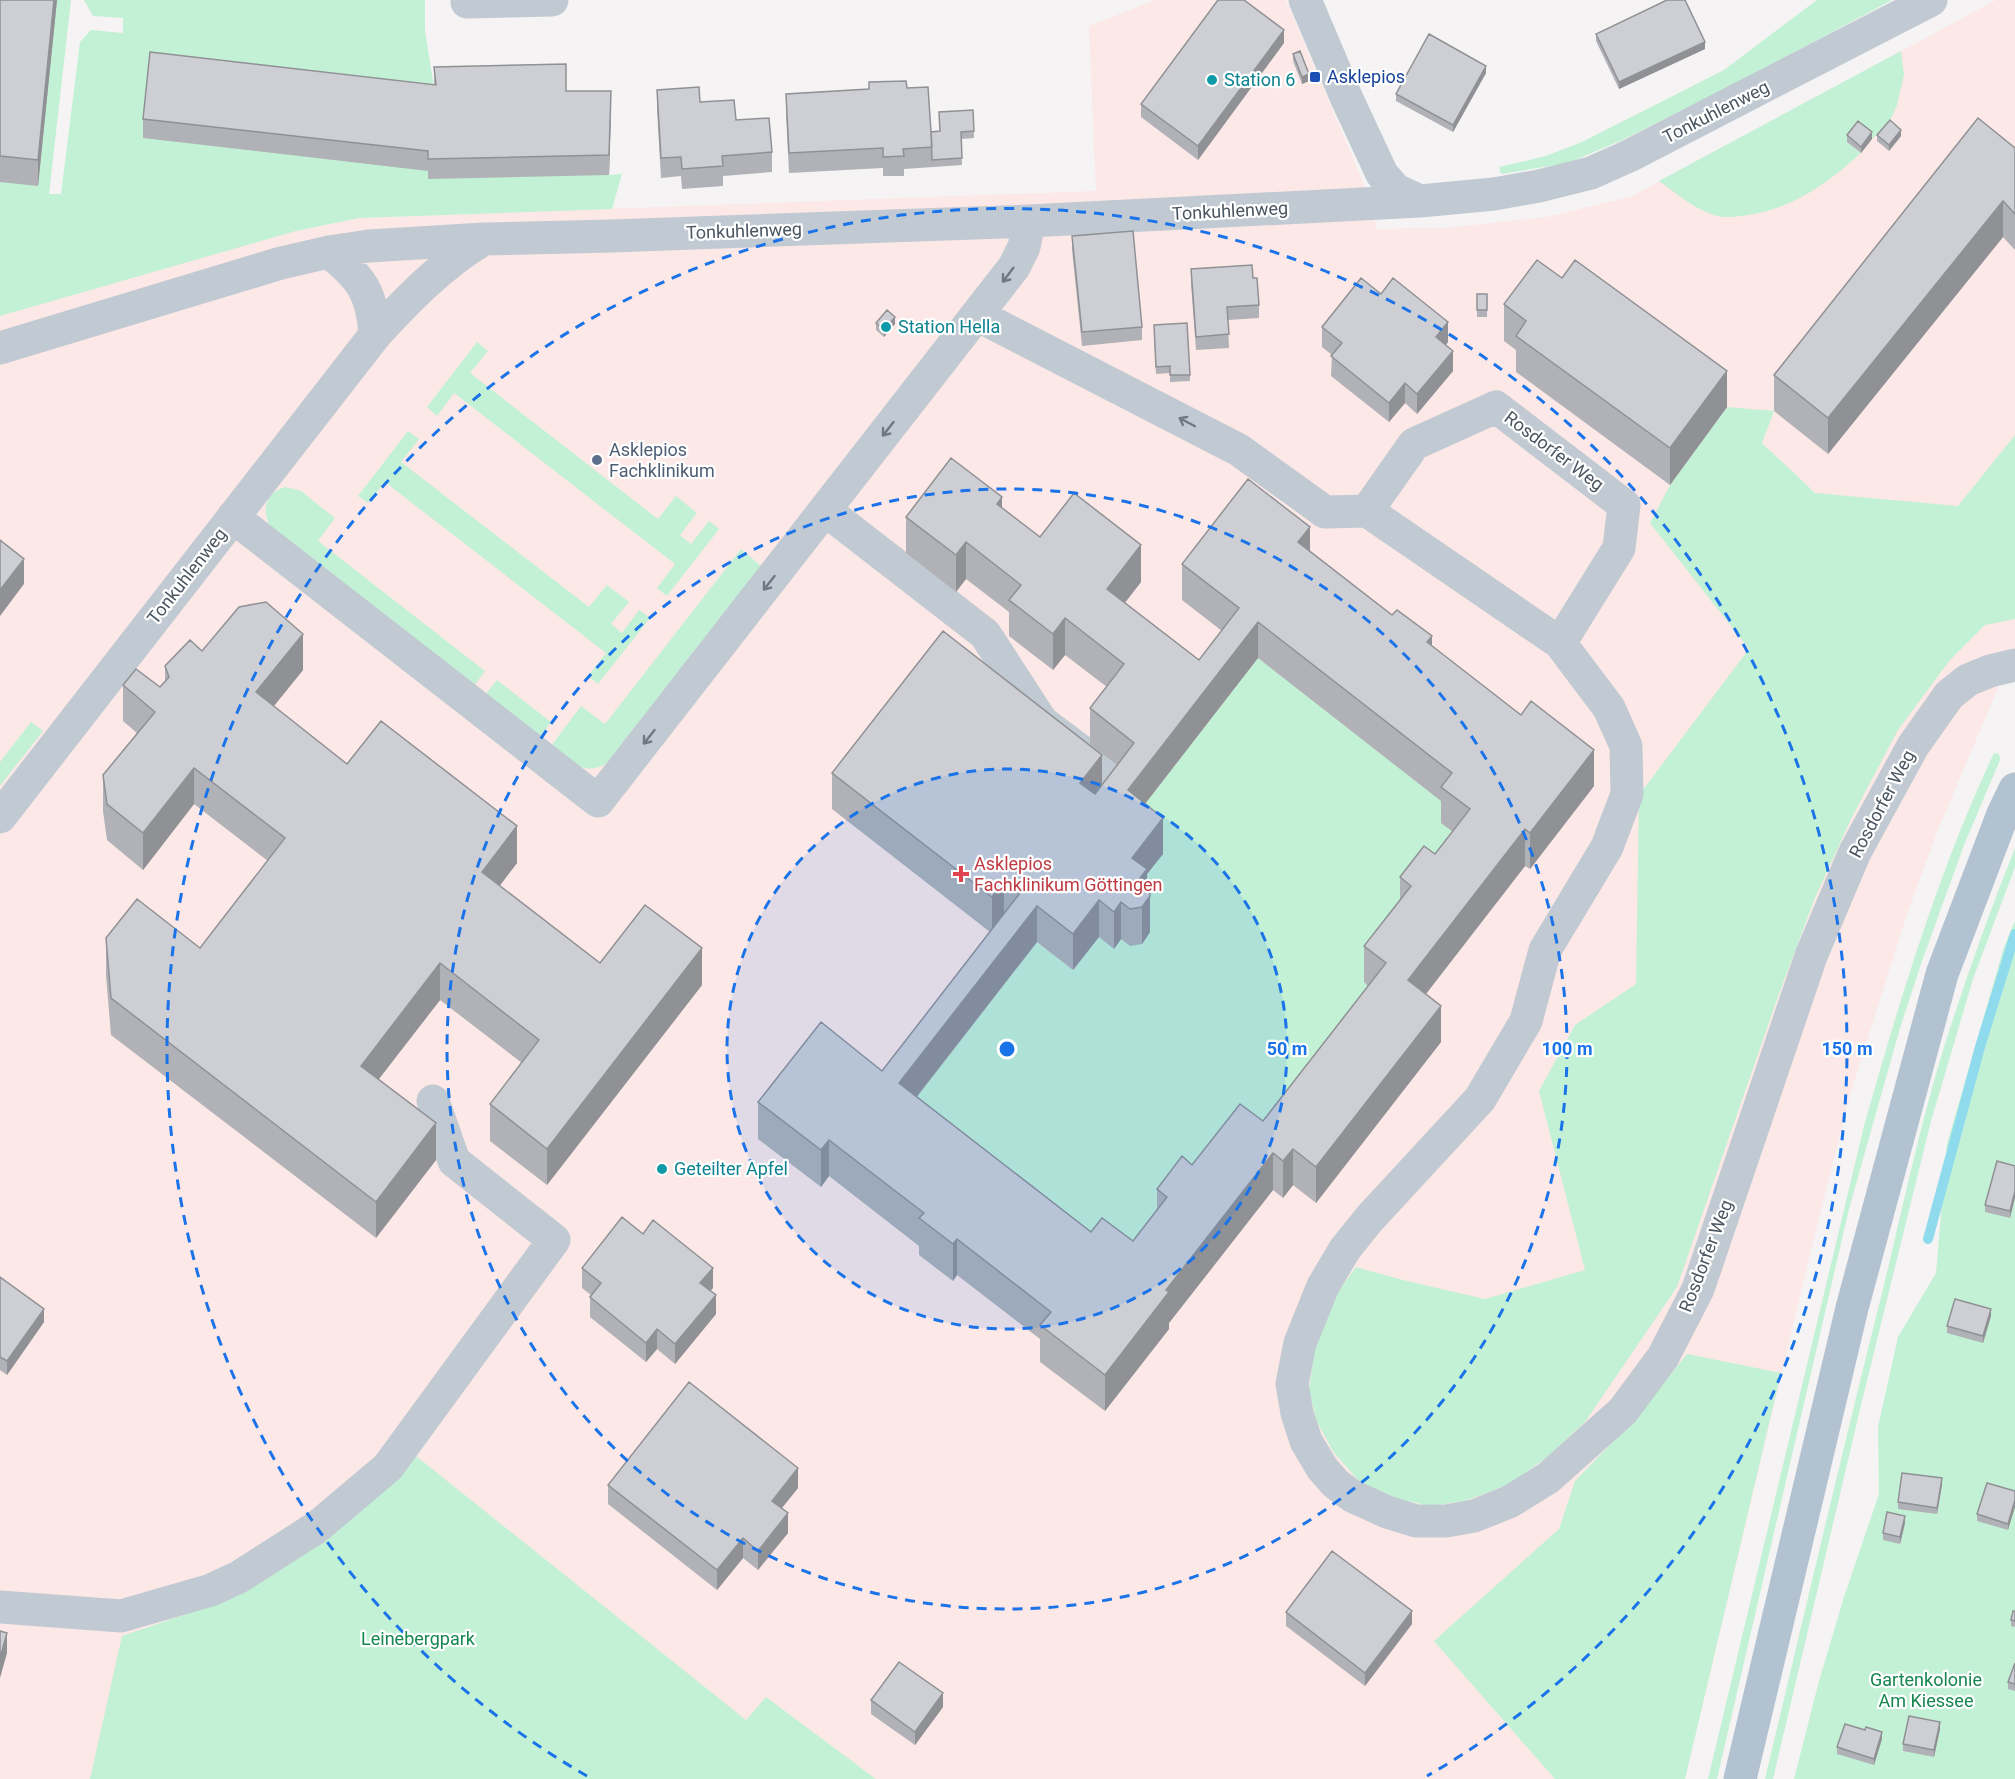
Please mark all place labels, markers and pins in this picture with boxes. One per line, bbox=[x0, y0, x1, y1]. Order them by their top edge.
place label: Asklepios bbox=[1327, 66, 1405, 87]
place label: Station 6 bbox=[1224, 69, 1295, 90]
marker: Asklepios bbox=[1308, 70, 1322, 84]
marker: Station 6 bbox=[1205, 73, 1219, 87]
place label: Station Hella bbox=[898, 316, 1000, 337]
marker: Station Hella bbox=[879, 320, 893, 334]
place label: Asklepios Fachklinikum bbox=[609, 439, 715, 481]
marker: Asklepios Fachklinikum bbox=[590, 453, 604, 467]
place label: Asklepios Fachklinikum Göttingen bbox=[974, 853, 1162, 895]
marker: Asklepios Fachklinikum Göttingen bbox=[952, 865, 970, 883]
centre of rings bbox=[997, 1039, 1017, 1059]
place label: Geteilter Apfel bbox=[674, 1158, 788, 1179]
marker: Geteilter Apfel bbox=[655, 1162, 669, 1176]

